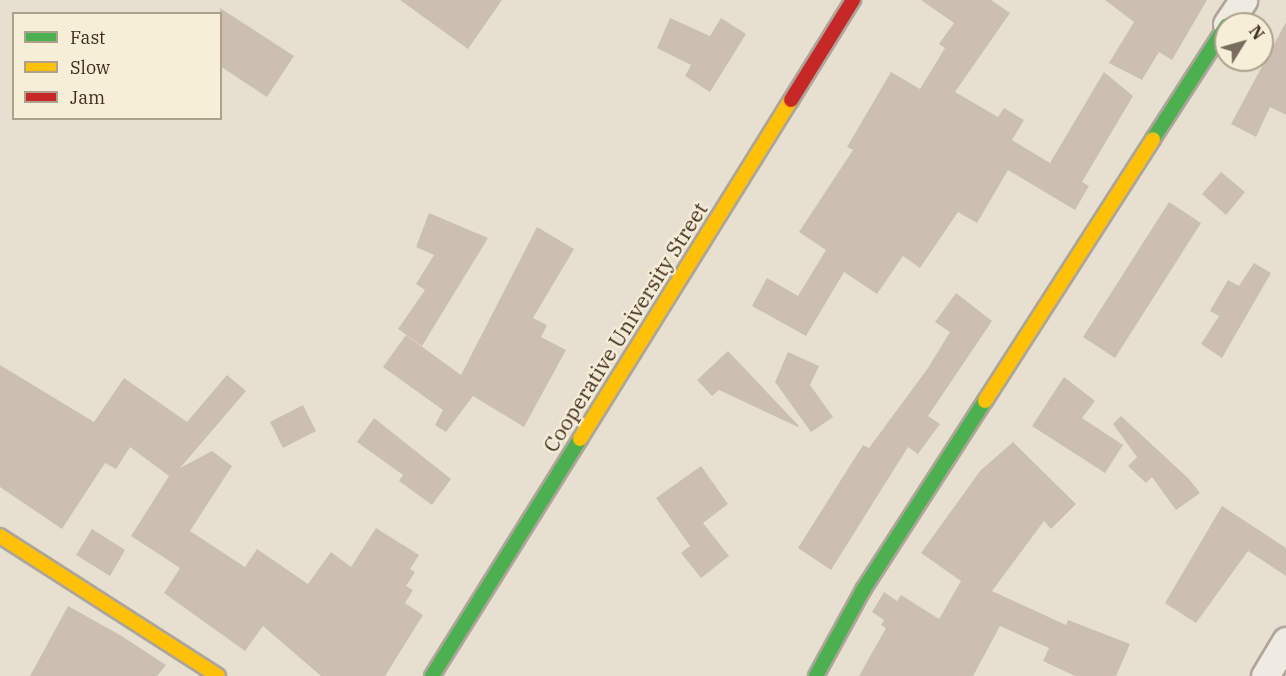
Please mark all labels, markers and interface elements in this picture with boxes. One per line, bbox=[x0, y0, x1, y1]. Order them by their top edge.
legend bbox=[12, 12, 222, 120]
north arrow bbox=[1214, 12, 1274, 72]
text: N bbox=[1245, 21, 1269, 43]
text: Fast bbox=[70, 26, 105, 49]
text: Slow bbox=[70, 56, 110, 79]
text: Jam bbox=[70, 86, 105, 109]
street label: Cooperative University Street bbox=[538, 197, 712, 457]

